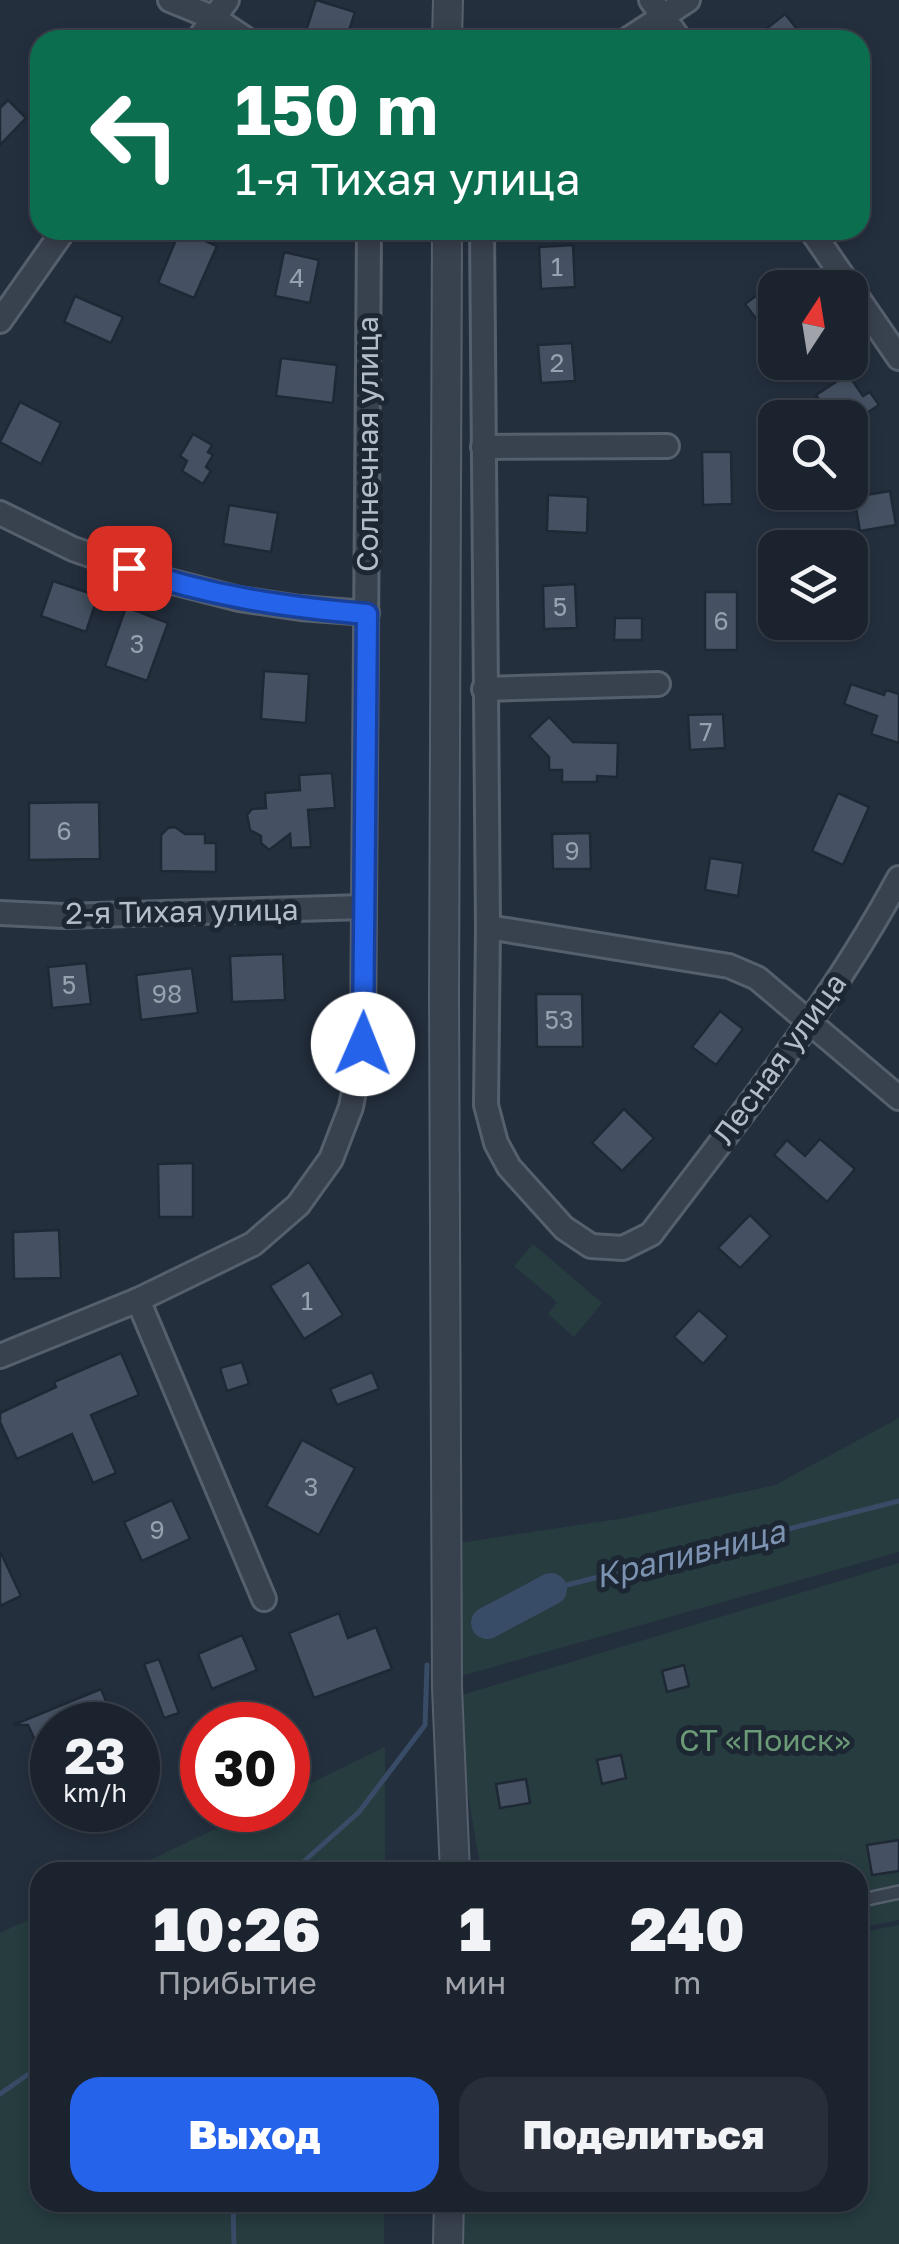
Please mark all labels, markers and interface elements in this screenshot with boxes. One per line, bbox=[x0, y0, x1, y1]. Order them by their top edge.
text: 150 m bbox=[235, 66, 438, 150]
icon: left bbox=[70, 70, 200, 200]
text: 1-я Тихая улица bbox=[235, 151, 581, 205]
house number: 1 bbox=[551, 251, 563, 282]
house number: 4 bbox=[289, 262, 305, 293]
north arrow bbox=[758, 270, 868, 380]
map controls bbox=[758, 270, 868, 640]
street label: Солнечная улица bbox=[349, 316, 385, 572]
house number: 2 bbox=[550, 347, 564, 378]
button: search bbox=[758, 400, 868, 510]
pin bbox=[87, 526, 172, 611]
button: layers bbox=[758, 530, 868, 640]
icon: arrive bbox=[102, 541, 157, 596]
house number: 5 bbox=[553, 591, 567, 622]
house number: 6 bbox=[713, 605, 729, 636]
house number: 3 bbox=[130, 628, 144, 659]
house number: 7 bbox=[699, 716, 713, 747]
house number: 6 bbox=[56, 815, 72, 846]
house number: 9 bbox=[564, 835, 580, 866]
street label: 2-я Тихая улица bbox=[65, 891, 299, 931]
street label: Лесная улица bbox=[705, 966, 853, 1151]
house number: 5 bbox=[62, 969, 76, 1000]
house number: 98 bbox=[152, 978, 182, 1009]
position arrow bbox=[311, 992, 415, 1096]
house number: 53 bbox=[544, 1004, 574, 1035]
house number: 1 bbox=[301, 1285, 313, 1316]
house number: 3 bbox=[304, 1471, 318, 1502]
water label: Крапивница bbox=[591, 1511, 790, 1595]
house number: 9 bbox=[149, 1514, 165, 1545]
speed limit sign: 30 bbox=[180, 1702, 310, 1832]
park label: СТ «Поиск» bbox=[679, 1722, 851, 1758]
text: 23 bbox=[64, 1725, 125, 1785]
text: km/h bbox=[63, 1777, 127, 1808]
text: 10:26 bbox=[153, 1892, 321, 1964]
text: 1 bbox=[459, 1892, 491, 1964]
text: 240 bbox=[630, 1892, 745, 1964]
text: Прибытие bbox=[157, 1963, 317, 2001]
text: мин bbox=[444, 1963, 506, 2001]
text: m bbox=[673, 1963, 701, 2001]
button: Выход bbox=[70, 2077, 439, 2192]
button: Поделиться bbox=[459, 2077, 828, 2192]

